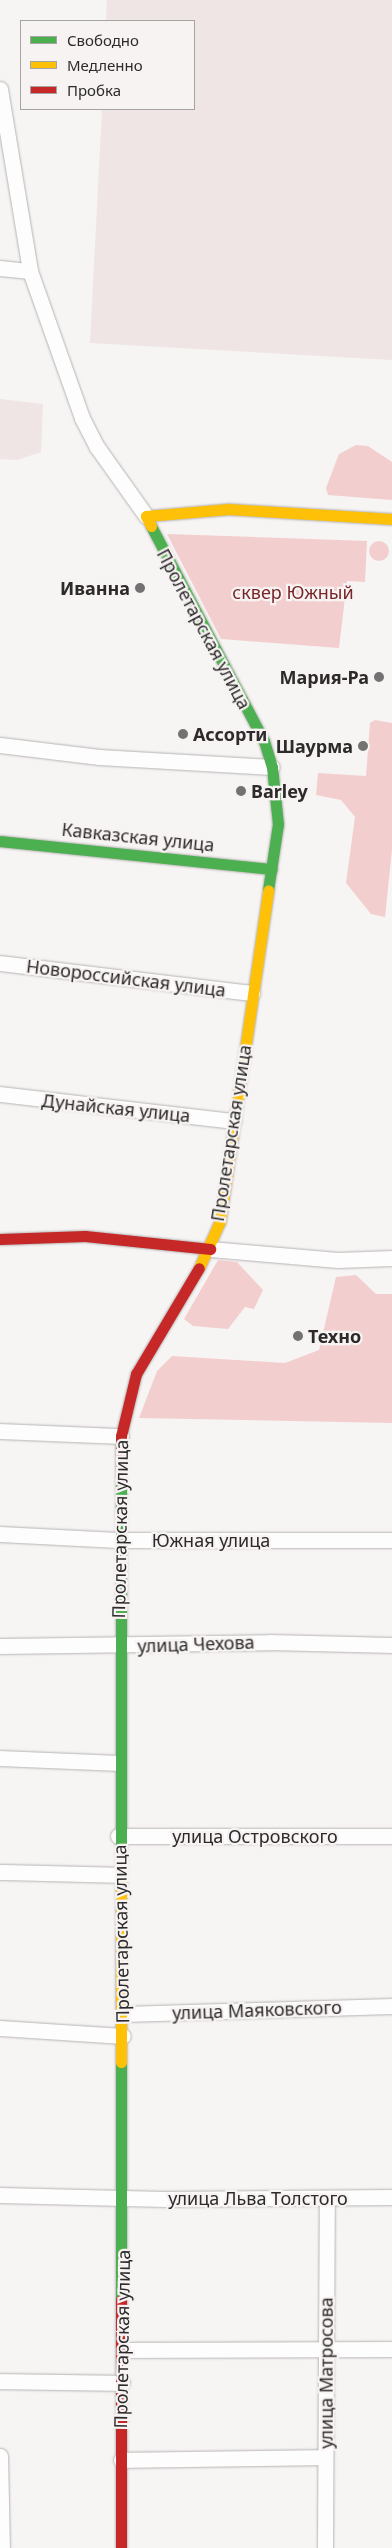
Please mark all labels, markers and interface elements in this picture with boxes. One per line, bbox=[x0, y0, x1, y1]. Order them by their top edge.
legend bbox=[20, 20, 195, 110]
text: Свободно bbox=[67, 30, 139, 50]
text: Медленно bbox=[67, 55, 143, 75]
text: Пробка bbox=[67, 80, 121, 100]
street label: Пролетарская улица bbox=[153, 545, 255, 713]
place label: Иванна bbox=[60, 577, 130, 599]
park label: сквер Южный bbox=[232, 581, 354, 603]
marker: Иванна bbox=[134, 582, 146, 594]
place label: Мария-Ра bbox=[280, 666, 369, 688]
marker: Мария-Ра bbox=[373, 671, 385, 683]
place label: Ассорти bbox=[193, 723, 267, 745]
marker: Ассорти bbox=[177, 728, 189, 740]
place label: Шаурма bbox=[276, 735, 353, 757]
marker: Шаурма bbox=[357, 740, 369, 752]
place label: Barley bbox=[251, 780, 308, 802]
marker: Barley bbox=[235, 785, 247, 797]
street label: Кавказская улица bbox=[61, 818, 215, 856]
street label: Новороссийская улица bbox=[25, 955, 227, 1001]
street label: Пролетарская улица bbox=[206, 1043, 256, 1223]
street label: Дунайская улица bbox=[41, 1089, 191, 1127]
place label: Техно bbox=[308, 1325, 361, 1347]
marker: Техно bbox=[292, 1330, 304, 1342]
street label: Пролетарская улица bbox=[108, 1440, 132, 1618]
street label: Южная улица bbox=[152, 1529, 270, 1551]
street label: улица Чехова bbox=[137, 1631, 255, 1657]
street label: улица Островского bbox=[172, 1825, 338, 1847]
street label: Пролетарская улица bbox=[109, 1845, 133, 2023]
street label: улица Маяковского bbox=[172, 1996, 342, 2024]
street label: улица Льва Толстого bbox=[168, 2187, 348, 2209]
street label: Пролетарская улица bbox=[110, 2250, 134, 2428]
street label: улица Матросова bbox=[315, 2297, 337, 2449]

